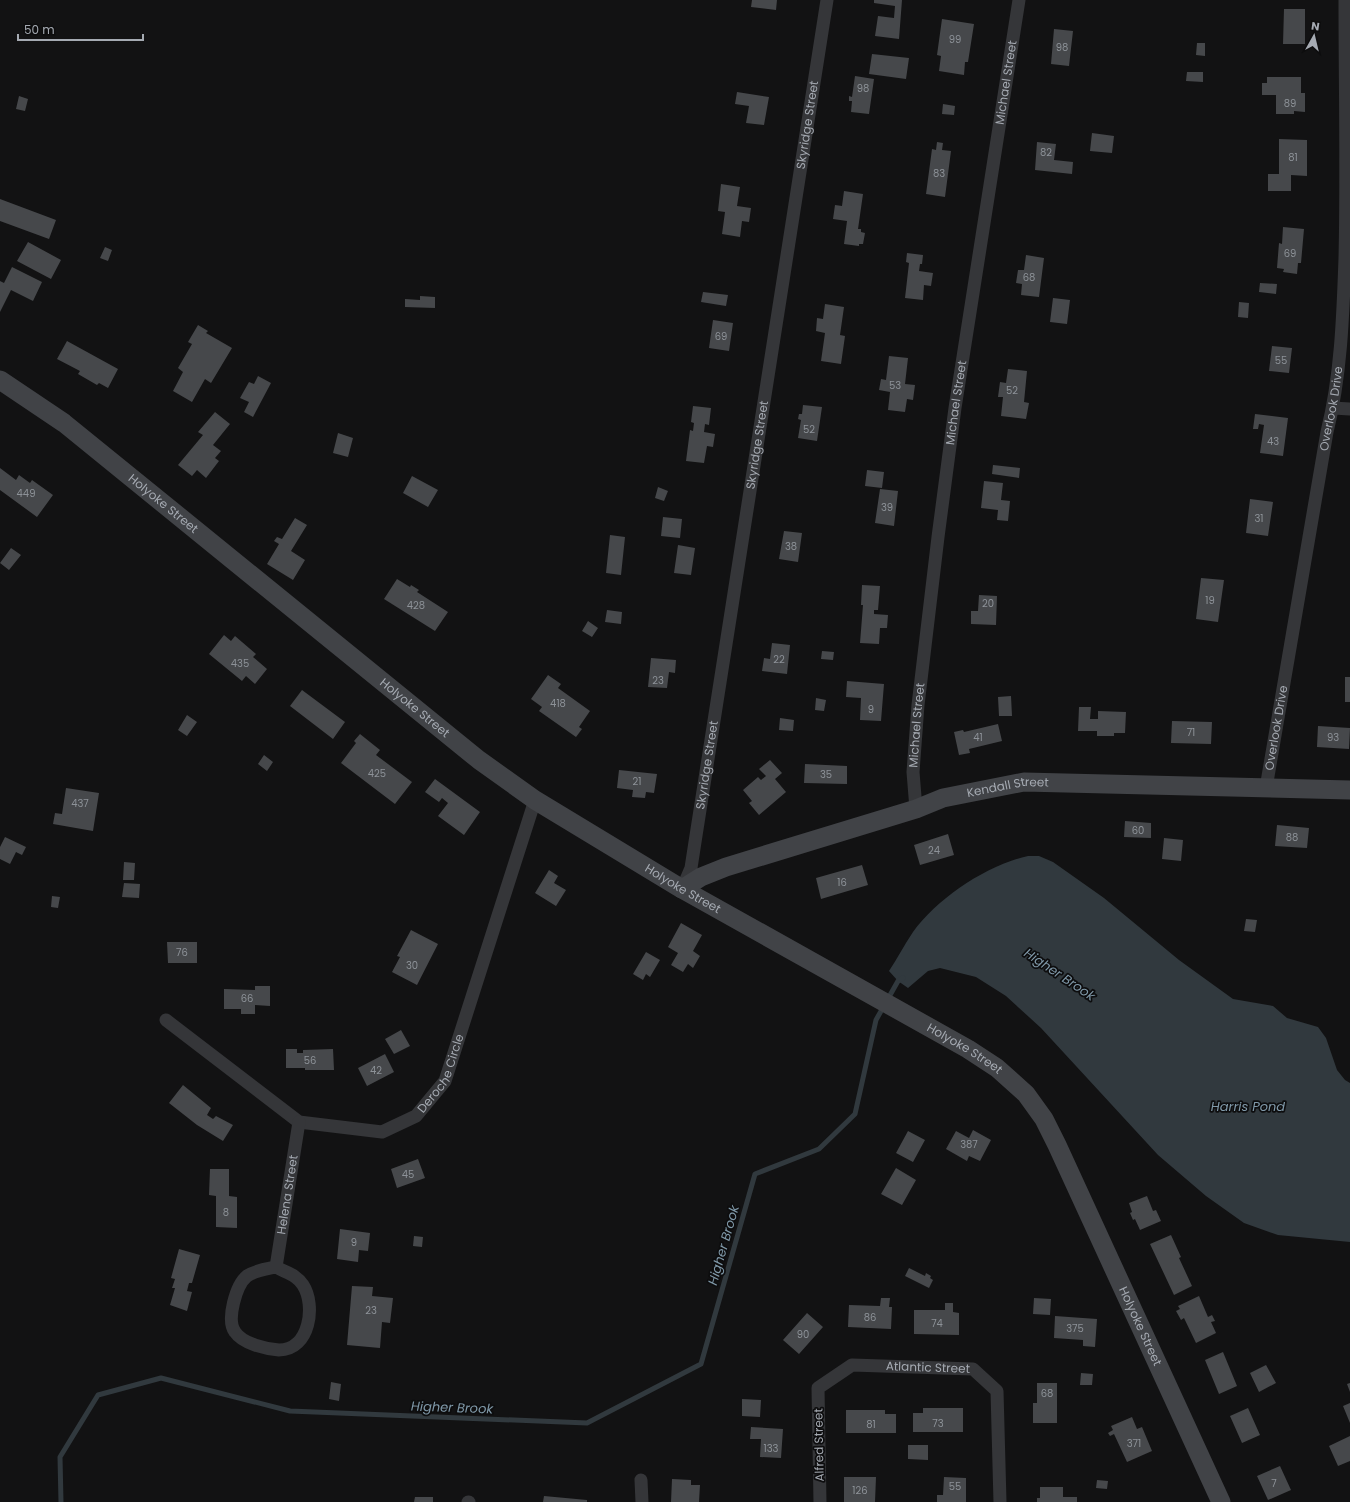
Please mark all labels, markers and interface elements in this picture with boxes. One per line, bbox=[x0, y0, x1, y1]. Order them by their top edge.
scale bar bbox=[18, 16, 143, 42]
north arrow bbox=[1294, 16, 1334, 56]
text: N bbox=[1310, 18, 1321, 35]
text: 50 m bbox=[24, 21, 55, 38]
house number: 99 bbox=[949, 32, 961, 47]
street label: Michael Street bbox=[991, 39, 1021, 126]
house number: 98 bbox=[1056, 40, 1068, 55]
street label: Skyridge Street bbox=[792, 79, 822, 170]
house number: 98 bbox=[857, 81, 869, 96]
house number: 89 bbox=[1284, 96, 1296, 111]
house number: 82 bbox=[1040, 145, 1052, 160]
house number: 81 bbox=[1288, 150, 1298, 165]
house number: 83 bbox=[933, 166, 945, 181]
house number: 69 bbox=[1284, 246, 1296, 261]
house number: 68 bbox=[1023, 270, 1035, 285]
house number: 69 bbox=[715, 329, 727, 344]
house number: 55 bbox=[1275, 353, 1287, 368]
street label: Michael Street bbox=[941, 359, 970, 446]
street label: Overlook Drive bbox=[1315, 365, 1346, 452]
house number: 53 bbox=[889, 378, 901, 393]
house number: 52 bbox=[1006, 383, 1018, 398]
street label: Skyridge Street bbox=[741, 399, 772, 490]
house number: 52 bbox=[803, 422, 815, 437]
house number: 43 bbox=[1267, 434, 1279, 449]
street label: Holyoke Street bbox=[125, 470, 202, 537]
house number: 449 bbox=[17, 486, 35, 501]
house number: 39 bbox=[881, 500, 893, 515]
house number: 31 bbox=[1254, 511, 1264, 526]
house number: 38 bbox=[785, 539, 797, 554]
house number: 19 bbox=[1205, 593, 1215, 608]
house number: 20 bbox=[982, 596, 994, 611]
house number: 428 bbox=[407, 598, 425, 613]
house number: 22 bbox=[773, 652, 785, 667]
house number: 435 bbox=[231, 656, 249, 671]
house number: 23 bbox=[652, 673, 664, 688]
street label: Holyoke Street bbox=[377, 674, 454, 741]
street label: Michael Street bbox=[904, 682, 929, 768]
street label: Overlook Drive bbox=[1260, 684, 1291, 772]
house number: 418 bbox=[550, 696, 566, 711]
house number: 9 bbox=[868, 702, 874, 717]
street label: Skyridge Street bbox=[691, 719, 722, 811]
house number: 71 bbox=[1187, 725, 1195, 740]
house number: 41 bbox=[973, 730, 983, 745]
house number: 93 bbox=[1327, 730, 1339, 745]
house number: 425 bbox=[368, 766, 386, 781]
house number: 35 bbox=[820, 767, 832, 782]
street label: Kendall Street bbox=[965, 773, 1049, 801]
house number: 21 bbox=[633, 774, 641, 789]
house number: 437 bbox=[71, 796, 89, 811]
house number: 60 bbox=[1132, 823, 1144, 838]
house number: 88 bbox=[1286, 830, 1298, 845]
house number: 24 bbox=[928, 843, 940, 858]
street label: Holyoke Street bbox=[642, 860, 724, 917]
house number: 16 bbox=[837, 875, 847, 890]
water label: Higher Brook bbox=[1020, 944, 1100, 1006]
house number: 76 bbox=[176, 945, 188, 960]
house number: 30 bbox=[406, 958, 418, 973]
house number: 66 bbox=[241, 991, 253, 1006]
street label: Holyoke Street bbox=[924, 1019, 1007, 1077]
street label: Deroche Circle bbox=[413, 1032, 468, 1116]
house number: 56 bbox=[304, 1053, 316, 1068]
house number: 42 bbox=[370, 1063, 382, 1078]
water label: Harris Pond bbox=[1211, 1097, 1285, 1116]
house number: 387 bbox=[960, 1137, 978, 1152]
street label: Helena Street bbox=[272, 1154, 302, 1236]
house number: 45 bbox=[402, 1167, 414, 1182]
water label: Higher Brook bbox=[703, 1202, 744, 1287]
house number: 8 bbox=[223, 1205, 229, 1220]
house number: 9 bbox=[351, 1235, 357, 1250]
street label: Holyoke Street bbox=[1115, 1284, 1166, 1368]
house number: 23 bbox=[365, 1303, 377, 1318]
house number: 86 bbox=[864, 1310, 876, 1325]
house number: 74 bbox=[931, 1316, 943, 1331]
house number: 375 bbox=[1066, 1321, 1084, 1336]
house number: 90 bbox=[797, 1327, 809, 1342]
street label: Atlantic Street bbox=[886, 1357, 970, 1377]
house number: 68 bbox=[1041, 1386, 1053, 1401]
water label: Higher Brook bbox=[411, 1397, 495, 1418]
street label: Alfred Street bbox=[809, 1408, 828, 1482]
house number: 73 bbox=[932, 1416, 944, 1431]
house number: 81 bbox=[866, 1417, 876, 1432]
house number: 371 bbox=[1127, 1436, 1141, 1451]
house number: 133 bbox=[764, 1441, 779, 1456]
house number: 7 bbox=[1271, 1476, 1277, 1491]
house number: 55 bbox=[949, 1479, 961, 1494]
house number: 126 bbox=[852, 1483, 868, 1498]

